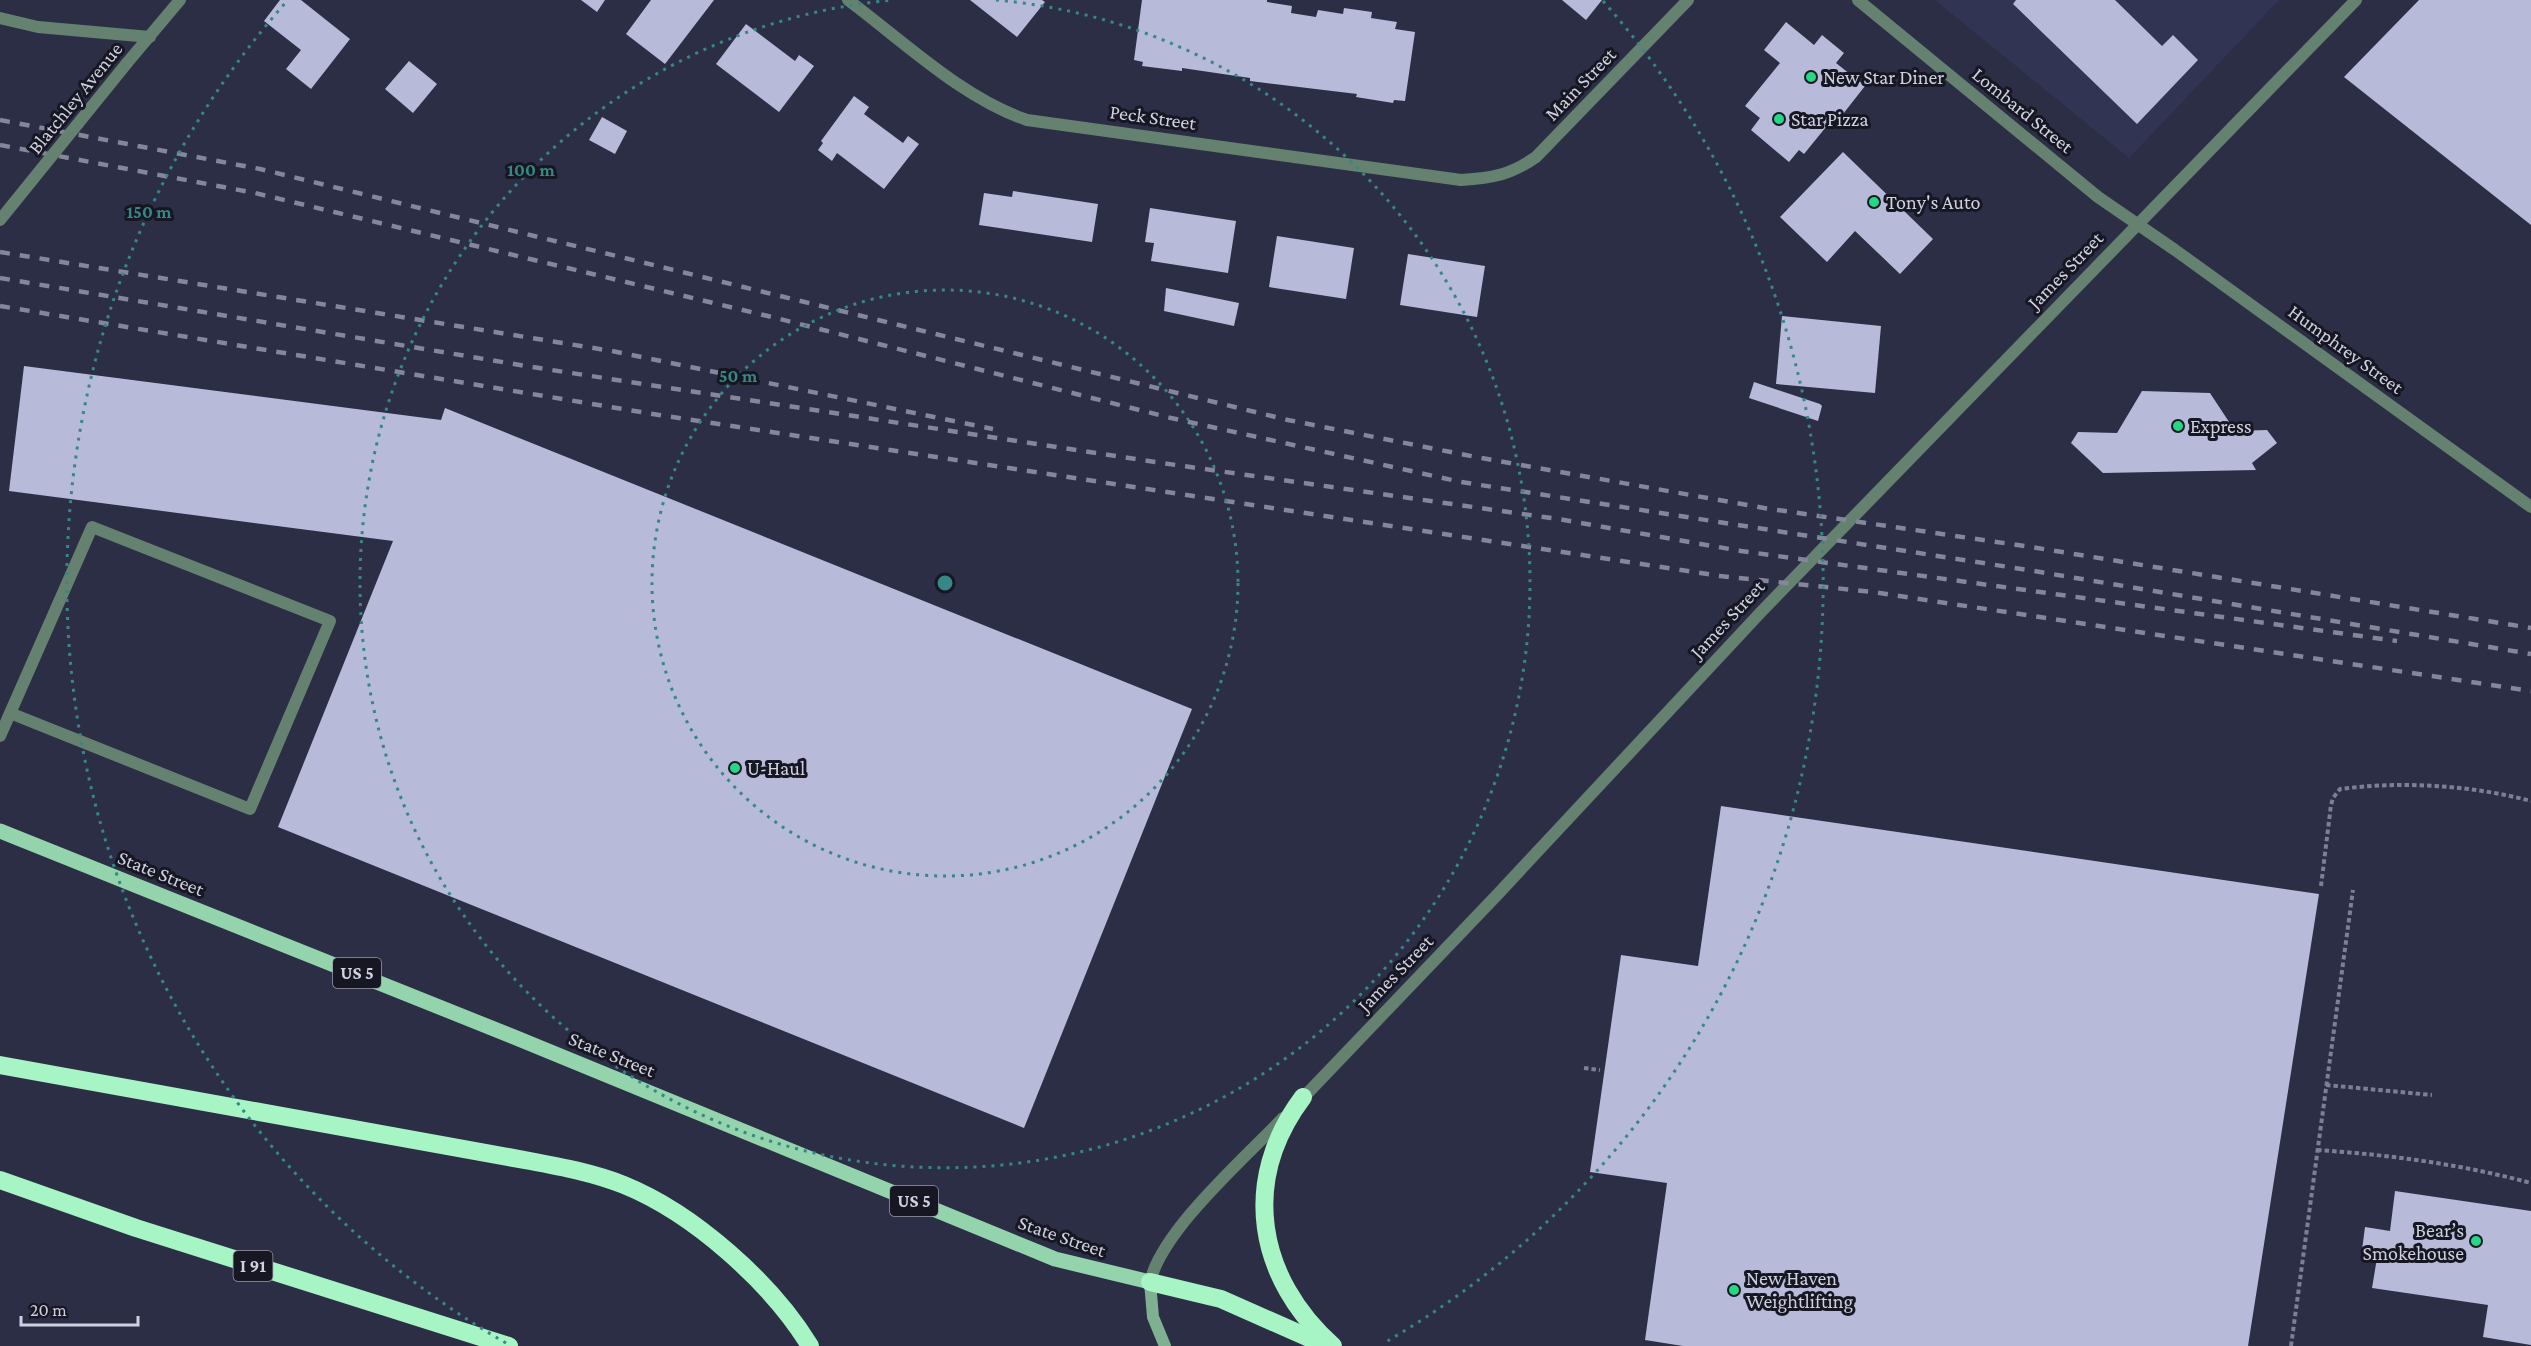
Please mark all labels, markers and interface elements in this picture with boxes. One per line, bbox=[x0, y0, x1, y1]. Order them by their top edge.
street label: Blatchley Avenue bbox=[23, 38, 127, 159]
street label: Main Street bbox=[1540, 43, 1620, 125]
street label: Lombard Street bbox=[1968, 63, 2078, 158]
place label: New Star Diner bbox=[1823, 66, 1944, 88]
marker: New Star Diner bbox=[1804, 70, 1818, 84]
street label: Peck Street bbox=[1108, 100, 1198, 134]
place label: Star Pizza bbox=[1791, 108, 1868, 130]
marker: Star Pizza bbox=[1772, 112, 1786, 126]
text: 100 m bbox=[507, 160, 555, 180]
place label: Tony's Auto bbox=[1886, 191, 1980, 214]
marker: Tony's Auto bbox=[1867, 195, 1881, 209]
text: 150 m bbox=[126, 202, 172, 222]
street label: James Street bbox=[2021, 227, 2108, 315]
street label: Humphrey Street bbox=[2284, 300, 2408, 399]
text: 50 m bbox=[719, 366, 758, 386]
place label: Express bbox=[2190, 415, 2252, 438]
marker: Express bbox=[2171, 419, 2185, 433]
centre of rings bbox=[935, 573, 955, 593]
street label: James Street bbox=[1684, 575, 1770, 665]
place label: U-Haul bbox=[747, 757, 805, 779]
marker: U-Haul bbox=[728, 761, 742, 775]
street label: State Street bbox=[115, 846, 208, 900]
street label: James Street bbox=[1351, 930, 1438, 1018]
road number: US 5 bbox=[333, 958, 381, 988]
street label: State Street bbox=[566, 1027, 659, 1081]
road number: US 5 bbox=[890, 1186, 938, 1216]
street label: State Street bbox=[1015, 1211, 1109, 1261]
place label: Bear’s Smokehouse bbox=[2363, 1219, 2464, 1264]
marker: Bear’s Smokehouse bbox=[2469, 1234, 2483, 1248]
road number: I 91 bbox=[234, 1251, 272, 1281]
place label: New Haven Weightlifting bbox=[1746, 1267, 1854, 1313]
marker: New Haven Weightlifting bbox=[1727, 1283, 1741, 1297]
scale bar bbox=[21, 1289, 138, 1327]
text: 20 m bbox=[30, 1300, 67, 1320]

